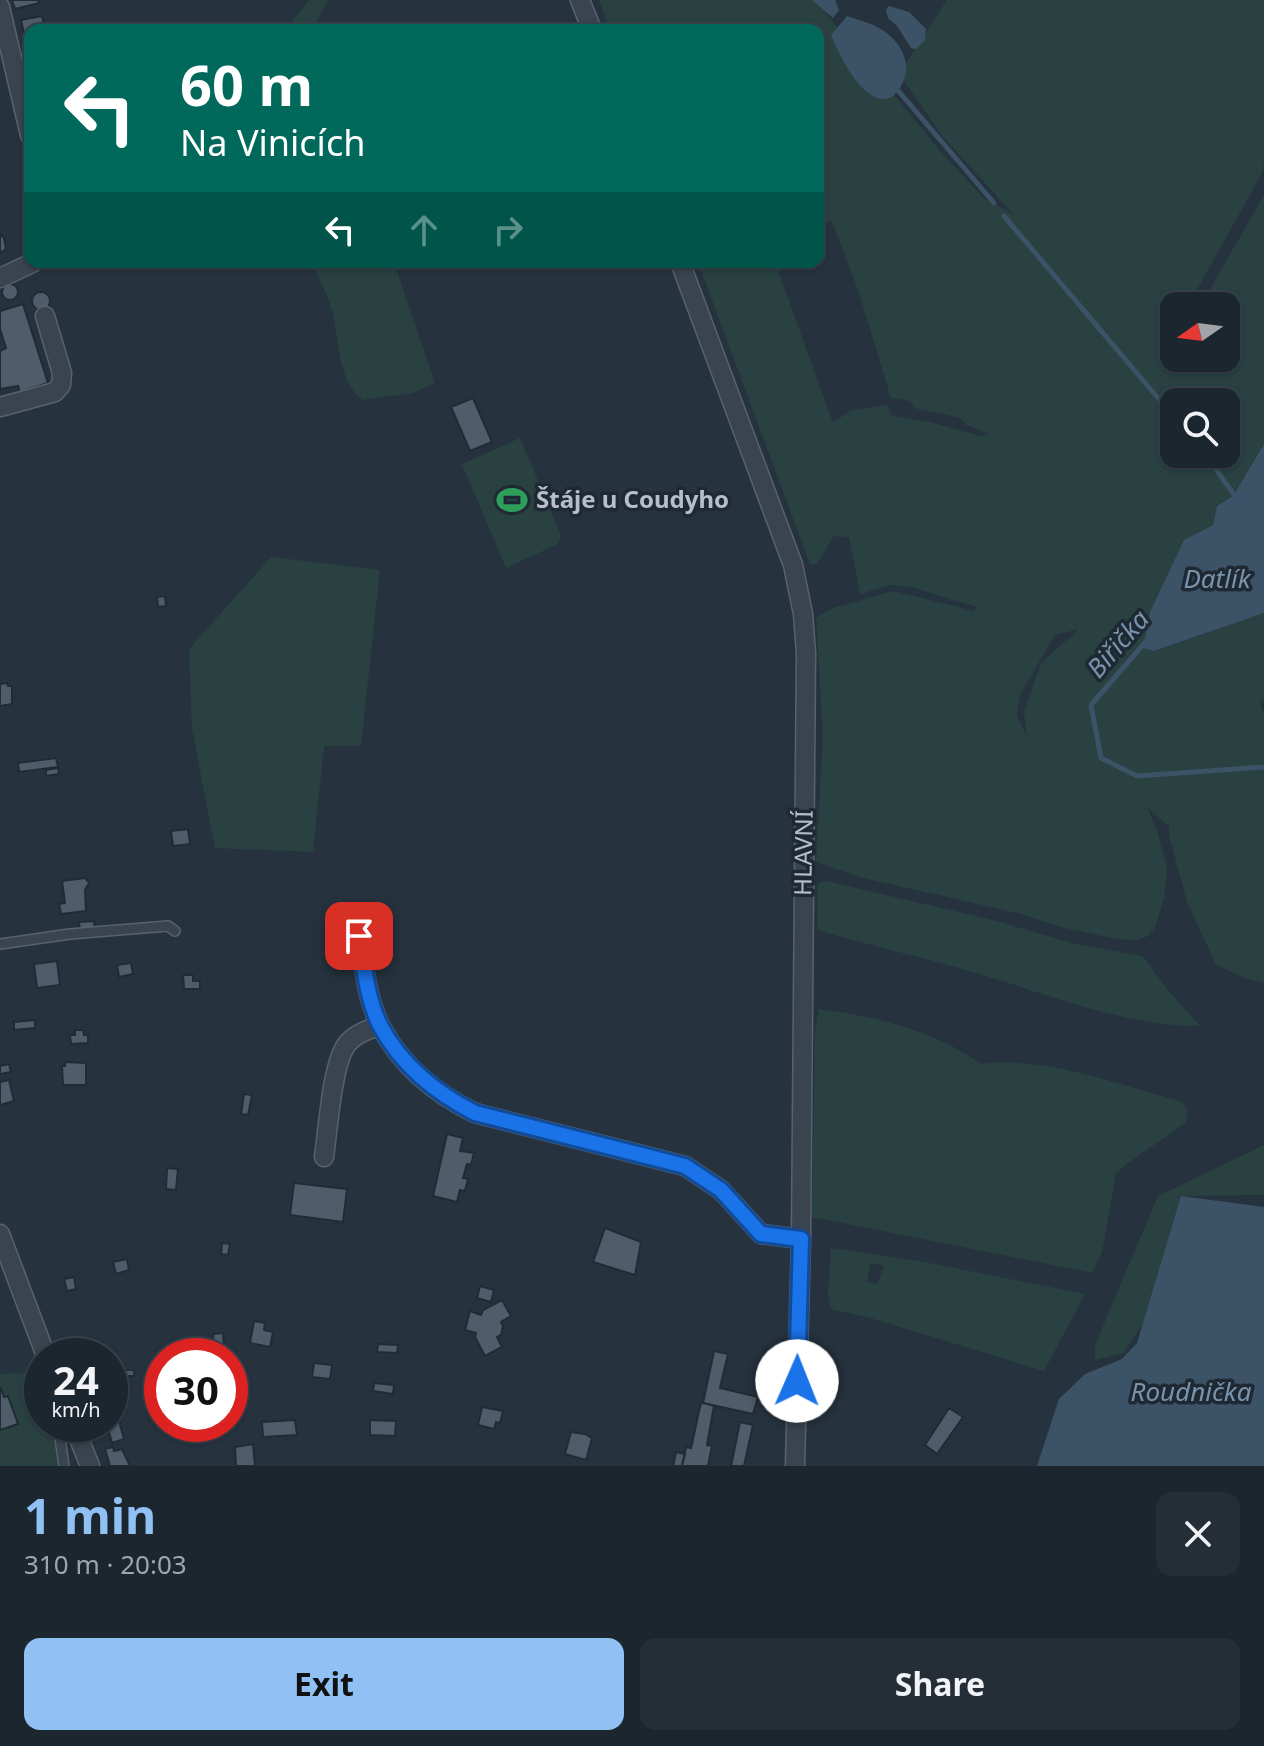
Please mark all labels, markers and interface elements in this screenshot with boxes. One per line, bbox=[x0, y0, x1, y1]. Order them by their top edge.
text: 60 m bbox=[180, 46, 313, 122]
icon: left bbox=[48, 56, 152, 160]
text: Na Vinicích bbox=[180, 118, 365, 167]
icon: left bbox=[318, 208, 362, 252]
icon: ahead bbox=[402, 208, 446, 252]
icon: right bbox=[486, 208, 530, 252]
north arrow bbox=[1160, 292, 1240, 372]
map controls bbox=[1160, 292, 1240, 468]
button: search bbox=[1160, 388, 1240, 468]
place label: Štáje u Coudyho bbox=[536, 482, 729, 515]
sports icon: Štáje u Coudyho bbox=[495, 483, 529, 517]
water label: Datlík bbox=[1183, 560, 1252, 596]
water label: Biřička bbox=[1078, 602, 1157, 685]
street label: HLAVNÍ bbox=[785, 810, 820, 896]
pin bbox=[325, 902, 393, 970]
icon: arrive bbox=[337, 914, 381, 958]
speed limit sign: 30 bbox=[144, 1338, 248, 1442]
position arrow bbox=[755, 1339, 839, 1423]
text: 24 bbox=[53, 1352, 99, 1407]
water label: Roudnička bbox=[1131, 1373, 1252, 1409]
text: km/h bbox=[51, 1396, 101, 1423]
text: 1 min bbox=[24, 1483, 156, 1548]
button: close bbox=[1156, 1492, 1240, 1576]
text: 310 m · 20:03 bbox=[24, 1546, 187, 1582]
button: Exit bbox=[24, 1638, 624, 1730]
button: Share bbox=[640, 1638, 1240, 1730]

